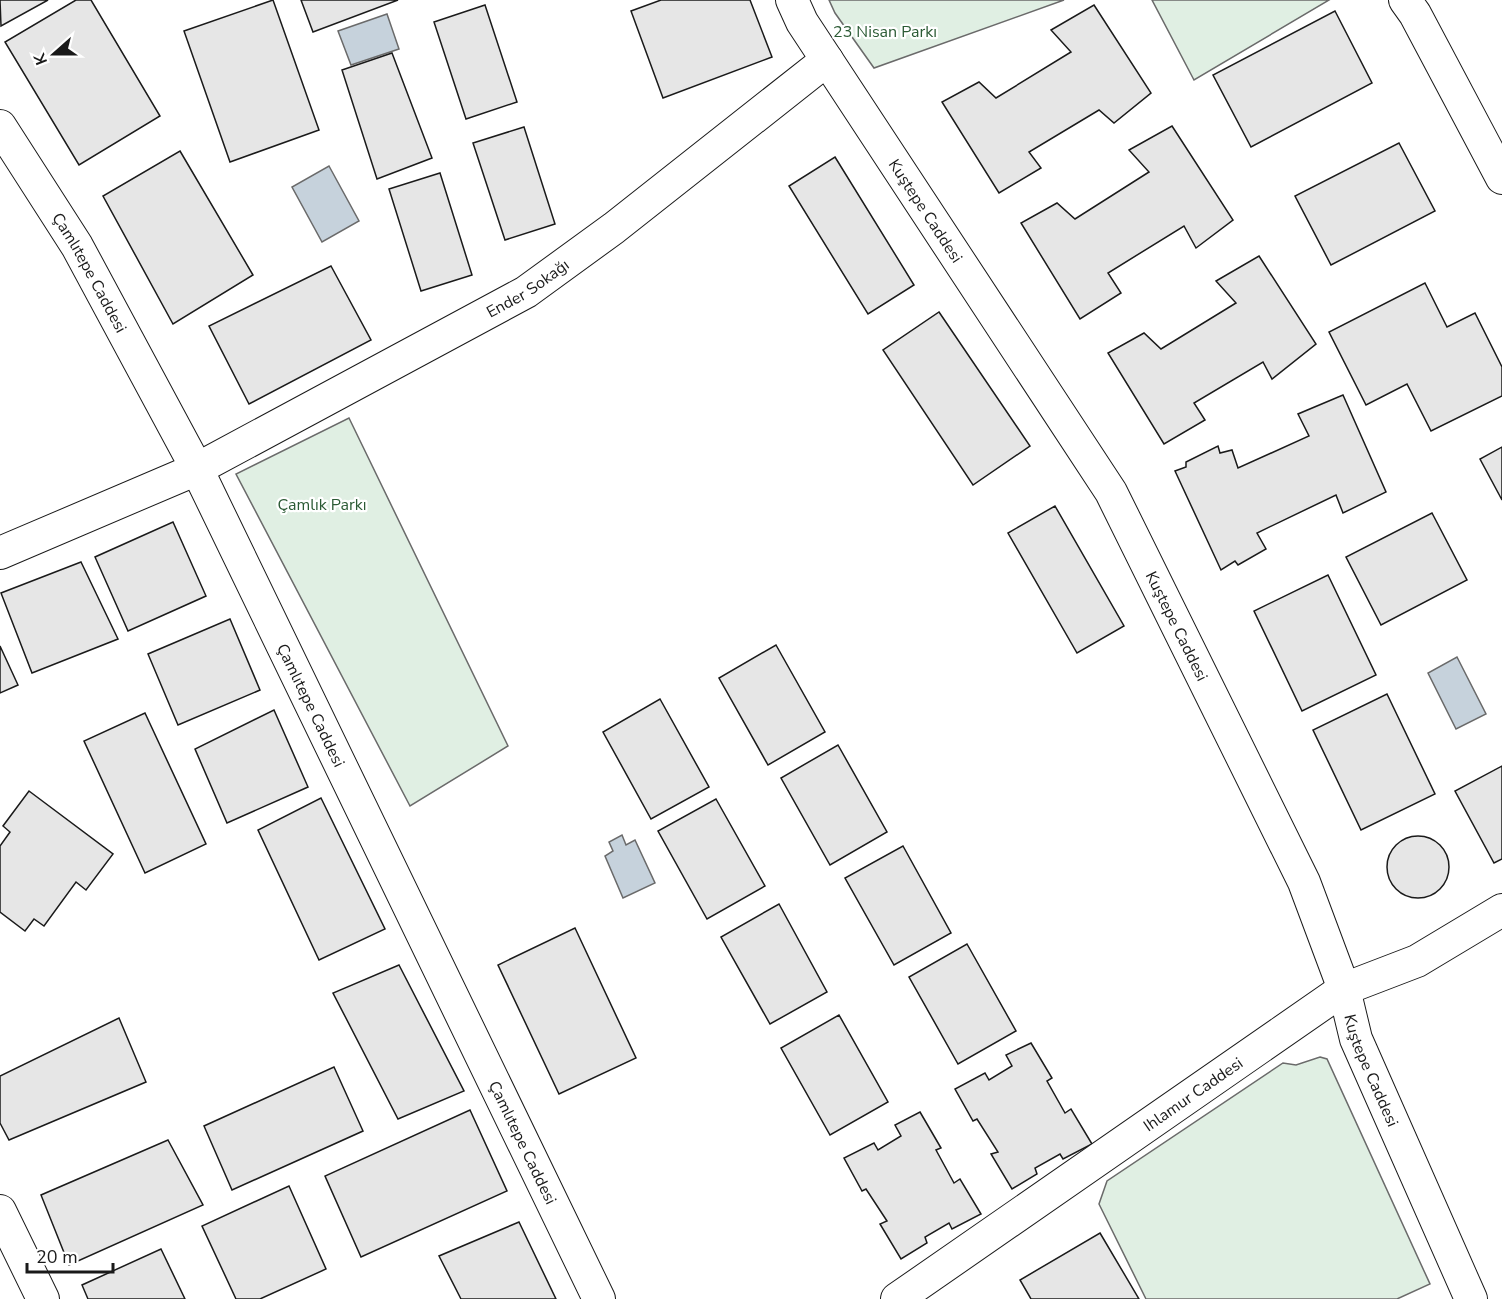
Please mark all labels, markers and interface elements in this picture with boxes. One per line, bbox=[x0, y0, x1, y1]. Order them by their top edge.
park label: 23 Nisan Parkı bbox=[833, 21, 937, 43]
north arrow bbox=[24, 24, 84, 84]
text: K bbox=[28, 49, 53, 68]
street label: Kuştepe Caddesi bbox=[883, 155, 967, 267]
street label: Çamlıtepe Caddesi bbox=[46, 209, 132, 337]
street label: Ender Sokağı bbox=[483, 254, 574, 323]
park label: Çamlık Parkı bbox=[278, 494, 366, 516]
street label: Kuştepe Caddesi bbox=[1140, 568, 1213, 685]
street label: Çamlıtepe Caddesi bbox=[271, 640, 350, 771]
street label: Kuştepe Caddesi bbox=[1338, 1012, 1403, 1130]
street label: Ihlamur Caddesi bbox=[1139, 1052, 1248, 1137]
street label: Çamlıtepe Caddesi bbox=[483, 1077, 562, 1208]
scale bar bbox=[27, 1236, 112, 1274]
text: 20 m bbox=[36, 1245, 78, 1269]

